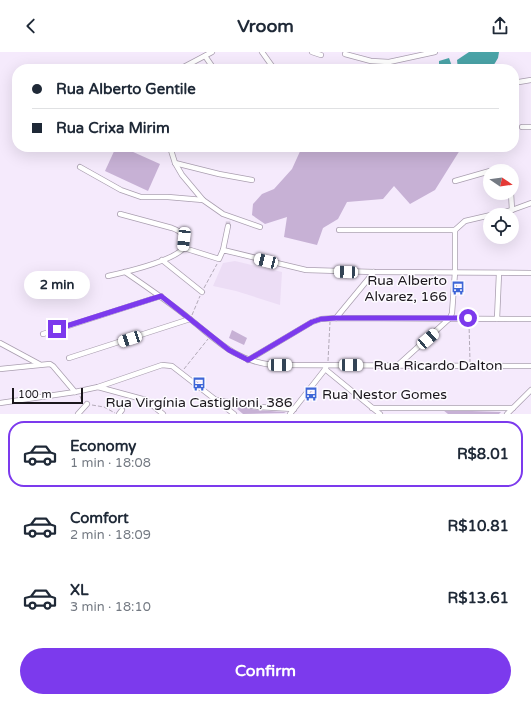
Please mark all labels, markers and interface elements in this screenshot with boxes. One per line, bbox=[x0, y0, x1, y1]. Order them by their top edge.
icon: back bbox=[20, 15, 42, 37]
text: Vroom bbox=[237, 15, 294, 37]
icon: share bbox=[489, 15, 511, 37]
text: Rua Alberto Gentile bbox=[56, 80, 196, 98]
text: Rua Crixa Mirim bbox=[56, 119, 170, 137]
north arrow bbox=[483, 164, 519, 200]
map controls bbox=[483, 164, 519, 244]
button: locate bbox=[483, 208, 519, 244]
car bbox=[177, 226, 191, 252]
car bbox=[253, 252, 279, 270]
car bbox=[334, 266, 358, 278]
callout: 2 min bbox=[24, 271, 90, 299]
place label: Rua Alberto Alvarez, 166 bbox=[364, 272, 447, 305]
text: 2 min bbox=[40, 277, 74, 293]
bus stop icon: Rua Alberto Alvarez, 166 bbox=[450, 280, 466, 296]
route start bbox=[459, 309, 477, 327]
route end bbox=[48, 320, 66, 338]
car bbox=[415, 327, 441, 351]
car bbox=[117, 330, 143, 348]
street label: Rua Ricardo Dalton bbox=[374, 357, 502, 374]
car bbox=[268, 359, 292, 371]
car bbox=[339, 359, 363, 371]
bus stop icon: Rua Virgínia Castiglioni, 386 bbox=[191, 376, 207, 392]
scale bar bbox=[12, 386, 83, 405]
bus stop icon: Rua Nestor Gomes bbox=[303, 386, 319, 402]
place label: Rua Nestor Gomes bbox=[322, 386, 447, 403]
text: 100 m bbox=[18, 388, 52, 401]
place label: Rua Virgínia Castiglioni, 386 bbox=[105, 394, 293, 411]
icon: car bbox=[22, 436, 58, 472]
text: Economy bbox=[70, 437, 136, 455]
text: R$8.01 bbox=[457, 445, 509, 463]
text: 1 min · 18:08 bbox=[70, 455, 151, 471]
icon: car bbox=[22, 508, 58, 544]
text: Comfort bbox=[70, 509, 129, 527]
text: R$10.81 bbox=[448, 517, 509, 535]
text: 2 min · 18:09 bbox=[70, 527, 151, 543]
icon: car bbox=[22, 580, 58, 616]
text: XL bbox=[70, 581, 89, 599]
text: R$13.61 bbox=[447, 589, 509, 607]
text: 3 min · 18:10 bbox=[70, 599, 151, 615]
button: Confirm bbox=[20, 648, 511, 694]

